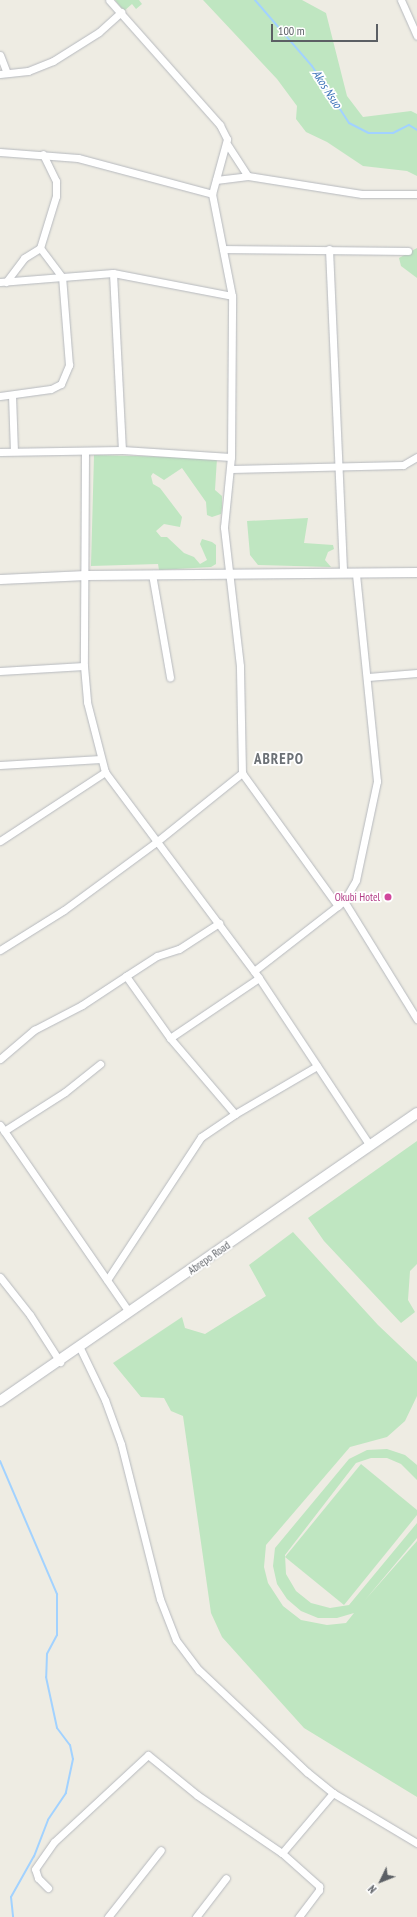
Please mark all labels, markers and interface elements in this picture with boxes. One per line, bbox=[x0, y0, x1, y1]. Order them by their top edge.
scale bar bbox=[273, 16, 380, 42]
text: 100 m bbox=[278, 23, 305, 38]
water label: Akos Nsuo bbox=[309, 67, 345, 111]
district label: ABREPO bbox=[254, 750, 304, 768]
place label: Okubi Hotel bbox=[335, 890, 380, 904]
marker: Okubi Hotel bbox=[383, 892, 393, 902]
street label: Abrepo Road bbox=[185, 1239, 233, 1277]
north arrow bbox=[361, 1861, 401, 1901]
text: N bbox=[365, 1882, 379, 1896]

